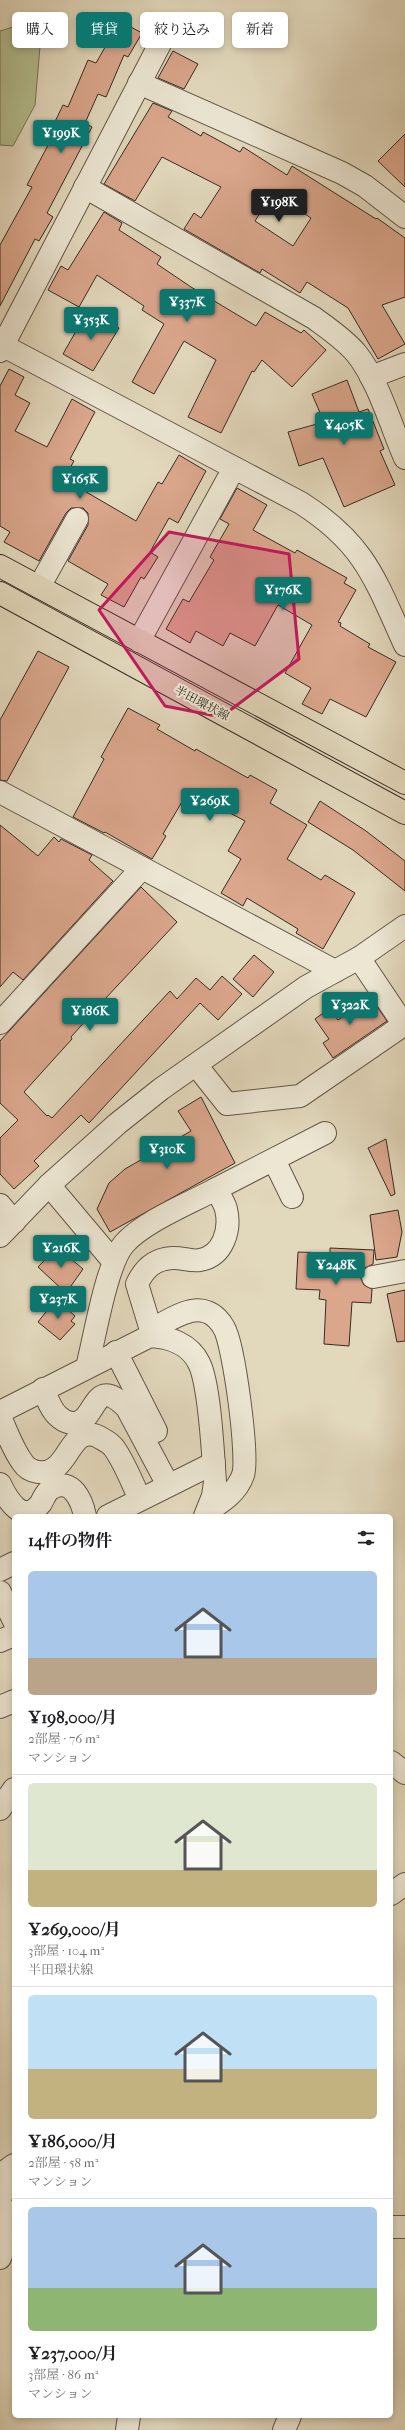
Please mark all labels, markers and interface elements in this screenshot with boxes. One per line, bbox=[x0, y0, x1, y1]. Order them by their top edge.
chip: 購入 bbox=[12, 12, 68, 48]
chip: 賃貸 bbox=[76, 12, 132, 48]
chip: 絞り込み bbox=[140, 12, 224, 48]
chip: 新着 bbox=[232, 12, 288, 48]
pin: ¥199K bbox=[33, 120, 89, 154]
text: ¥199K bbox=[42, 125, 80, 140]
pin: ¥198K bbox=[251, 189, 307, 223]
text: ¥198K bbox=[260, 194, 298, 209]
pin: ¥337K bbox=[159, 289, 215, 323]
text: ¥337K bbox=[169, 294, 205, 309]
pin: ¥353K bbox=[63, 307, 119, 341]
text: ¥353K bbox=[73, 312, 109, 327]
pin: ¥405K bbox=[316, 412, 372, 446]
text: ¥405K bbox=[324, 417, 364, 432]
pin: ¥165K bbox=[52, 466, 108, 500]
text: ¥165K bbox=[62, 471, 98, 486]
pin: ¥176K bbox=[255, 577, 311, 611]
text: ¥176K bbox=[264, 582, 302, 597]
street label: 半田環状線 bbox=[172, 683, 232, 723]
pin: ¥269K bbox=[182, 788, 238, 822]
text: ¥269K bbox=[190, 793, 230, 808]
pin: ¥322K bbox=[322, 992, 378, 1026]
text: ¥322K bbox=[331, 997, 369, 1012]
pin: ¥186K bbox=[62, 998, 118, 1032]
text: ¥186K bbox=[71, 1003, 109, 1018]
pin: ¥310K bbox=[139, 1136, 195, 1170]
text: ¥310K bbox=[149, 1141, 185, 1156]
pin: ¥216K bbox=[33, 1235, 89, 1269]
text: ¥216K bbox=[42, 1240, 80, 1255]
pin: ¥248K bbox=[308, 1252, 364, 1286]
text: ¥248K bbox=[316, 1257, 356, 1272]
pin: ¥237K bbox=[30, 1286, 86, 1320]
text: ¥237K bbox=[39, 1291, 77, 1306]
icon: filters bbox=[355, 1527, 377, 1549]
text: 14件の物件 bbox=[28, 1530, 112, 1550]
icon: home bbox=[167, 1597, 239, 1669]
text: ¥198,000/月 bbox=[28, 1707, 118, 1727]
text: 2部屋 · 76 m² bbox=[28, 1731, 99, 1746]
text: マンション bbox=[28, 1750, 92, 1765]
icon: home bbox=[167, 1809, 239, 1881]
text: ¥269,000/月 bbox=[28, 1919, 121, 1939]
text: 3部屋 · 104 m² bbox=[28, 1943, 104, 1958]
text: 半田環状線 bbox=[28, 1962, 93, 1977]
icon: home bbox=[167, 2021, 239, 2093]
text: ¥186,000/月 bbox=[28, 2131, 118, 2151]
text: 2部屋 · 58 m² bbox=[28, 2155, 98, 2170]
text: マンション bbox=[28, 2174, 92, 2189]
icon: home bbox=[167, 2233, 239, 2305]
text: ¥237,000/月 bbox=[28, 2343, 118, 2363]
text: 3部屋 · 86 m² bbox=[28, 2367, 98, 2382]
text: マンション bbox=[28, 2386, 92, 2401]

